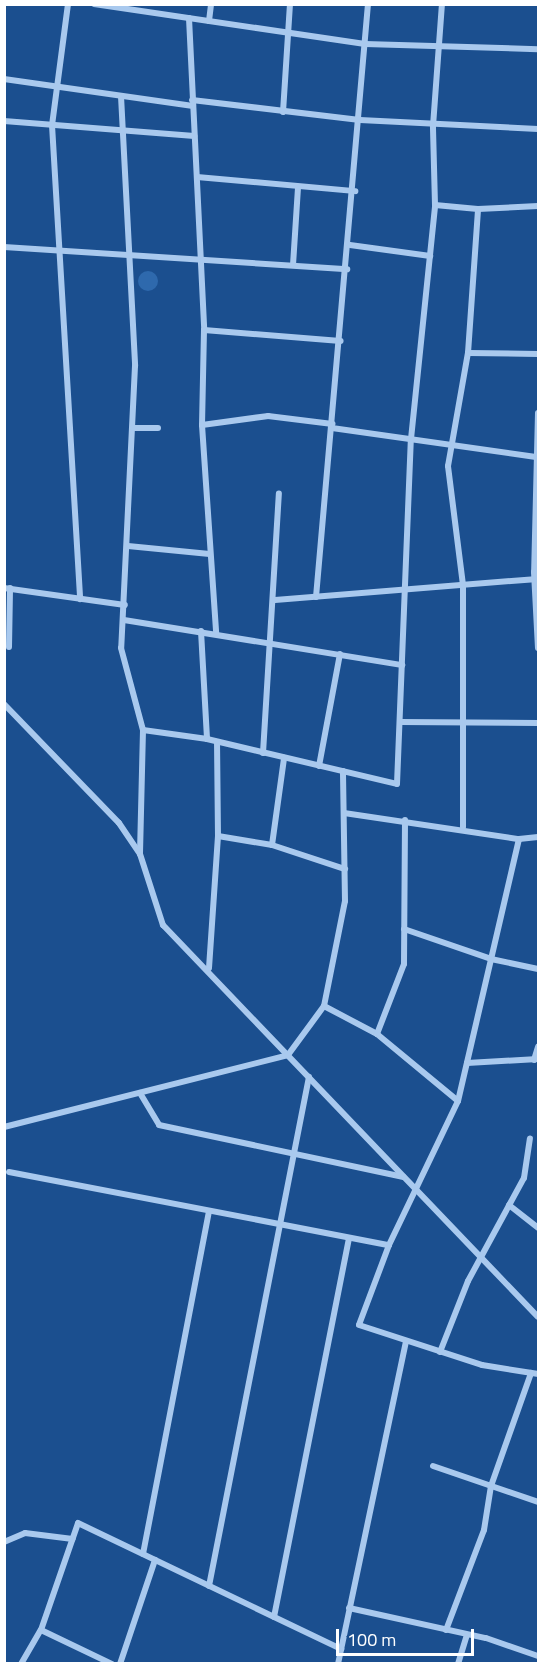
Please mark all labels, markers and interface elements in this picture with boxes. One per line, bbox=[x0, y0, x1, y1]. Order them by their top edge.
scale bar bbox=[339, 1617, 477, 1655]
text: 100 m bbox=[347, 1626, 396, 1653]

